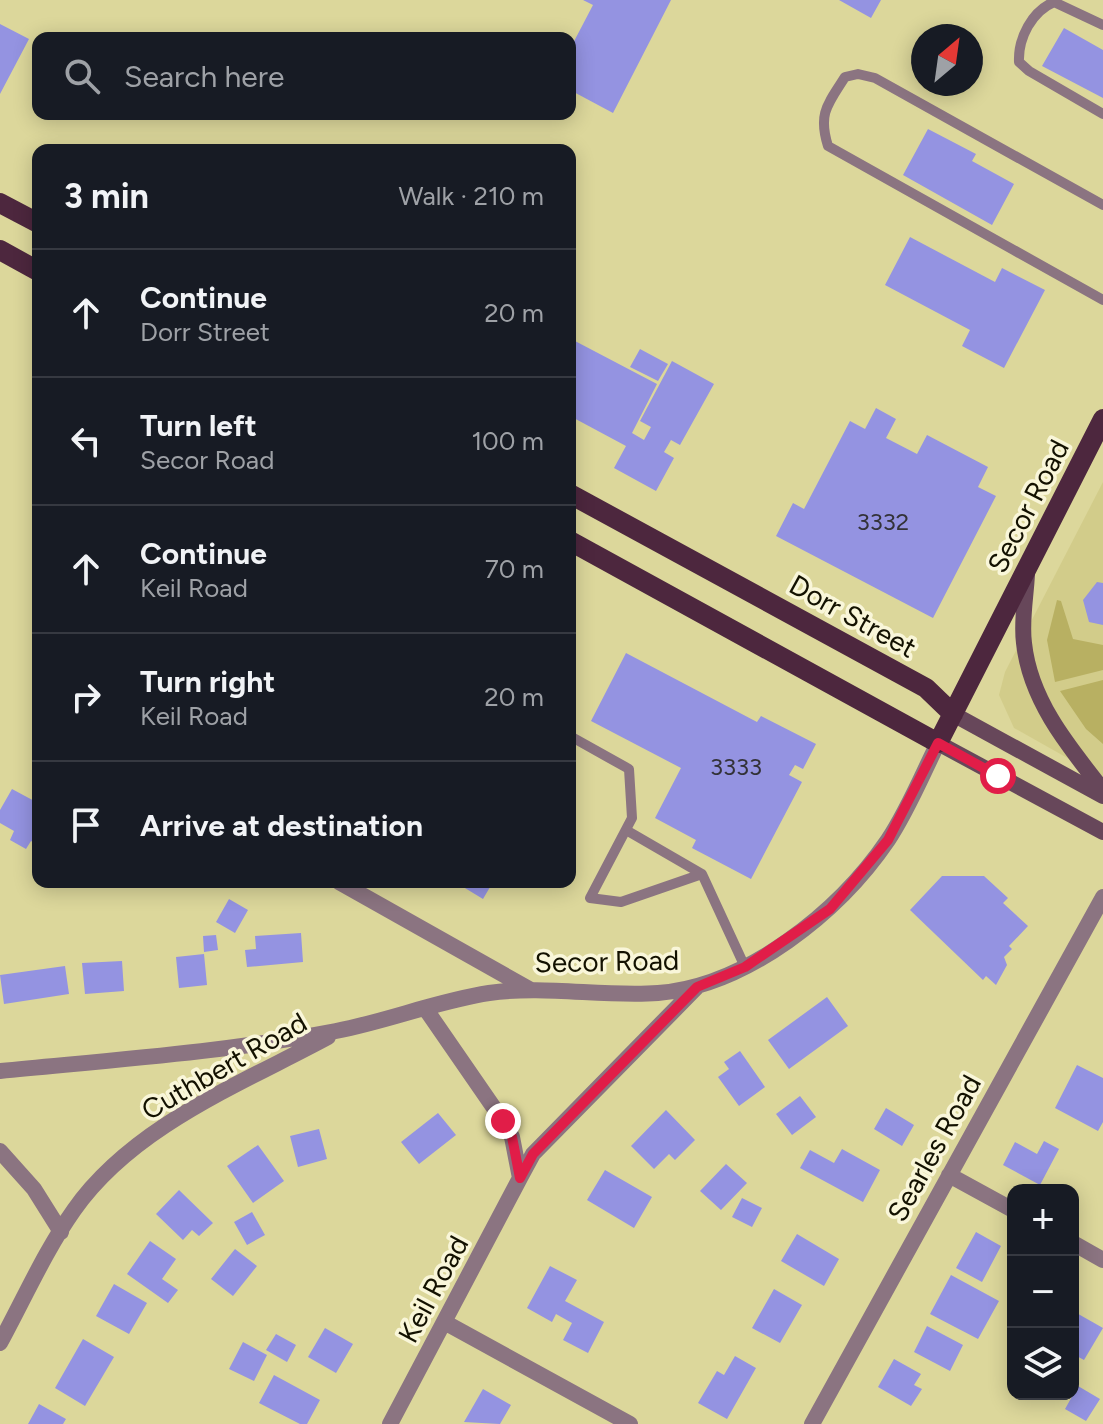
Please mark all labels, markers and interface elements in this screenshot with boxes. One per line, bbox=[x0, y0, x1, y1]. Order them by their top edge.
north arrow bbox=[911, 24, 983, 96]
search box bbox=[32, 32, 576, 120]
icon: search bbox=[60, 54, 104, 98]
text: Search here bbox=[124, 58, 284, 95]
text: 3 min bbox=[64, 176, 149, 217]
text: Walk · 210 m bbox=[399, 180, 544, 212]
text: Continue bbox=[140, 279, 267, 316]
icon: ahead bbox=[64, 291, 108, 335]
text: 20 m bbox=[484, 297, 544, 329]
text: Dorr Street bbox=[140, 316, 270, 348]
text: Turn left bbox=[140, 407, 257, 444]
icon: left bbox=[64, 419, 108, 463]
text: 100 m bbox=[471, 425, 544, 457]
street label: Secor Road bbox=[980, 434, 1076, 578]
text: Secor Road bbox=[140, 444, 274, 476]
house number: 3332 bbox=[857, 507, 909, 536]
text: Continue bbox=[140, 535, 267, 572]
icon: ahead bbox=[64, 547, 108, 591]
text: 70 m bbox=[485, 553, 544, 585]
street label: Dorr Street bbox=[784, 567, 922, 665]
text: Keil Road bbox=[140, 572, 248, 604]
text: Turn right bbox=[140, 663, 275, 700]
icon: right bbox=[64, 675, 108, 719]
text: 20 m bbox=[484, 681, 544, 713]
text: Keil Road bbox=[140, 700, 248, 732]
house number: 3333 bbox=[710, 752, 762, 781]
route start bbox=[980, 758, 1016, 794]
icon: arrive bbox=[64, 803, 108, 847]
text: Arrive at destination bbox=[140, 807, 423, 844]
street label: Secor Road bbox=[534, 943, 680, 979]
street label: Cuthbert Road bbox=[135, 1005, 313, 1127]
street label: Searles Road bbox=[880, 1069, 988, 1227]
route end bbox=[485, 1103, 521, 1139]
map controls bbox=[1007, 1184, 1079, 1400]
button: + bbox=[1007, 1184, 1079, 1256]
street label: Keil Road bbox=[391, 1230, 475, 1348]
button: − bbox=[1007, 1256, 1079, 1328]
button: layers bbox=[1007, 1328, 1079, 1400]

